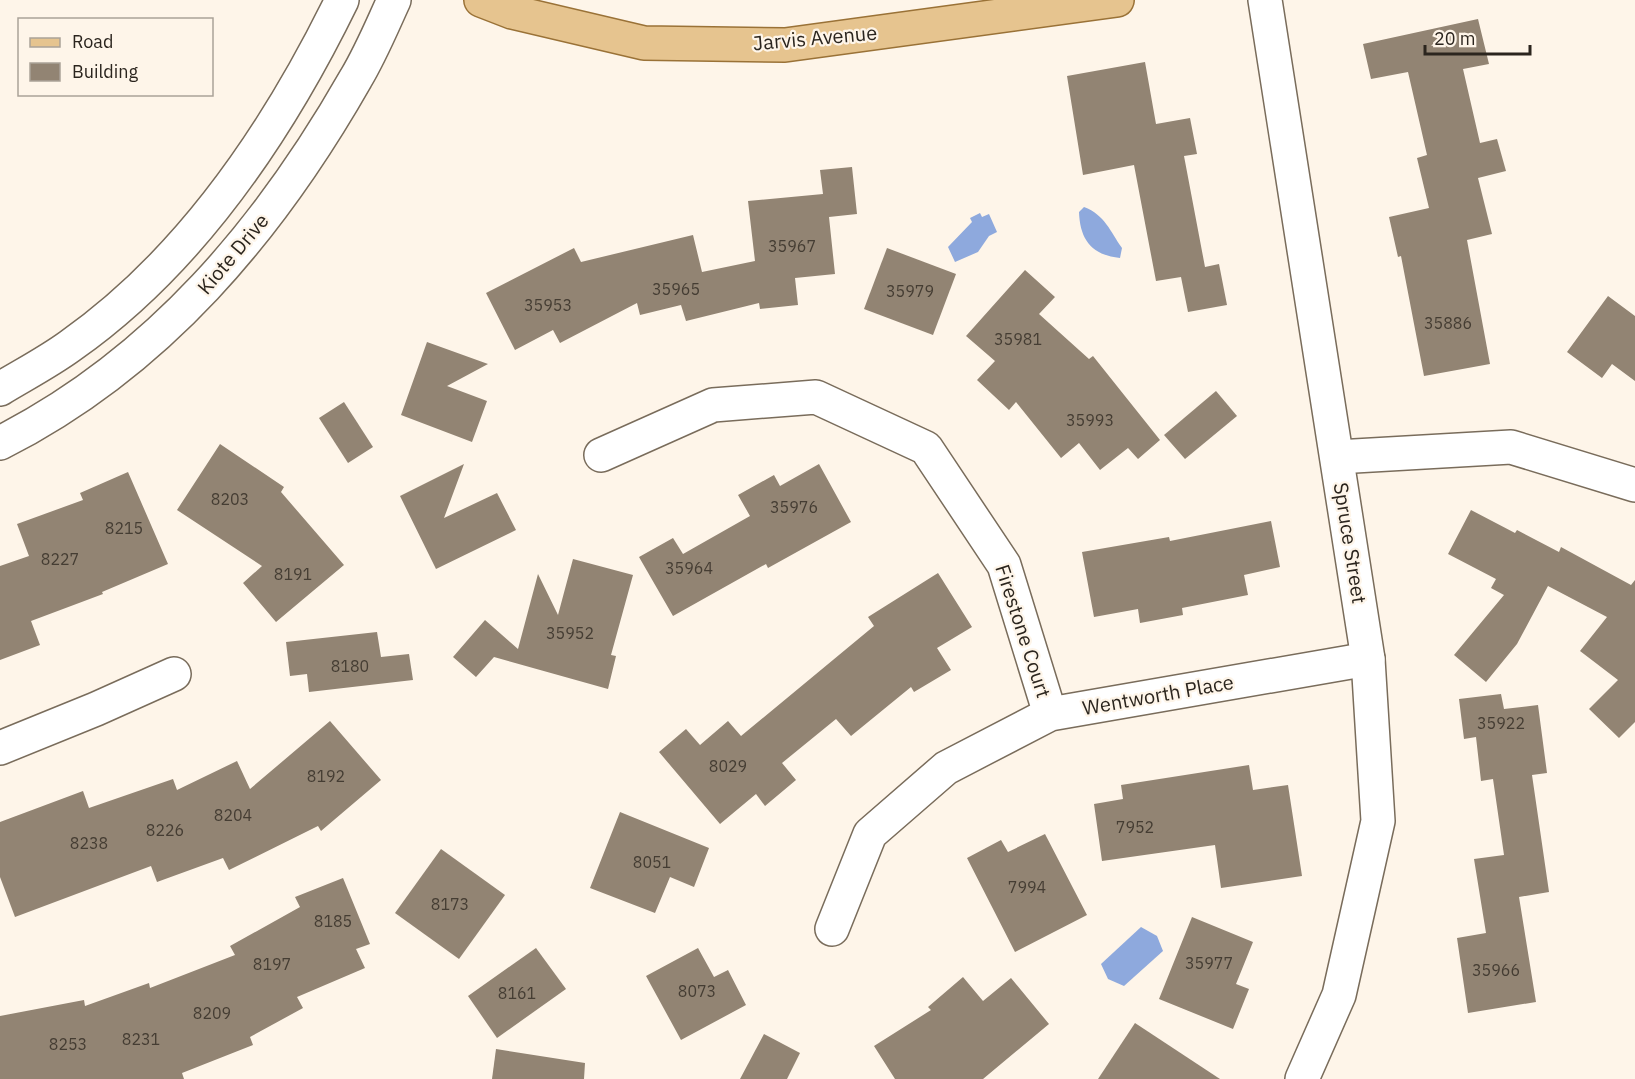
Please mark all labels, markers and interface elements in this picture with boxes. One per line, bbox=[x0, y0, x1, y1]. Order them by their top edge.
legend bbox=[18, 18, 213, 96]
scale bar bbox=[1425, 18, 1530, 56]
street label: Jarvis Avenue bbox=[752, 19, 878, 56]
text: 20 m bbox=[1434, 27, 1476, 50]
text: Road bbox=[72, 30, 113, 53]
text: Building bbox=[72, 60, 139, 83]
street label: Kiote Drive bbox=[191, 207, 274, 300]
house number: 35967 bbox=[768, 236, 816, 256]
house number: 35965 bbox=[652, 279, 700, 299]
house number: 35979 bbox=[886, 281, 934, 301]
house number: 35953 bbox=[524, 295, 572, 315]
house number: 35886 bbox=[1424, 313, 1472, 333]
house number: 35981 bbox=[994, 329, 1042, 349]
house number: 35993 bbox=[1066, 410, 1114, 430]
street label: Spruce Street bbox=[1328, 480, 1373, 605]
house number: 8203 bbox=[211, 489, 249, 509]
house number: 35976 bbox=[770, 497, 818, 517]
house number: 8215 bbox=[105, 518, 143, 538]
house number: 8227 bbox=[41, 549, 79, 569]
house number: 35964 bbox=[665, 558, 713, 578]
street label: Firestone Court bbox=[989, 561, 1058, 701]
house number: 8191 bbox=[274, 564, 312, 584]
house number: 35952 bbox=[546, 623, 594, 643]
house number: 8180 bbox=[331, 656, 369, 676]
street label: Wentworth Place bbox=[1080, 668, 1236, 721]
house number: 35922 bbox=[1477, 713, 1525, 733]
house number: 8029 bbox=[709, 756, 747, 776]
house number: 8192 bbox=[307, 766, 345, 786]
house number: 8204 bbox=[214, 805, 252, 825]
house number: 7952 bbox=[1116, 817, 1154, 837]
house number: 8226 bbox=[146, 820, 184, 840]
house number: 8238 bbox=[70, 833, 108, 853]
house number: 8051 bbox=[633, 852, 671, 872]
house number: 7994 bbox=[1008, 877, 1046, 897]
house number: 8173 bbox=[431, 894, 469, 914]
house number: 8185 bbox=[314, 911, 352, 931]
house number: 35977 bbox=[1185, 953, 1233, 973]
house number: 8197 bbox=[253, 954, 291, 974]
house number: 35966 bbox=[1472, 960, 1520, 980]
house number: 8073 bbox=[678, 981, 716, 1001]
house number: 8161 bbox=[498, 983, 536, 1003]
house number: 8209 bbox=[193, 1003, 231, 1023]
house number: 8231 bbox=[122, 1029, 160, 1049]
house number: 8253 bbox=[49, 1034, 87, 1054]

